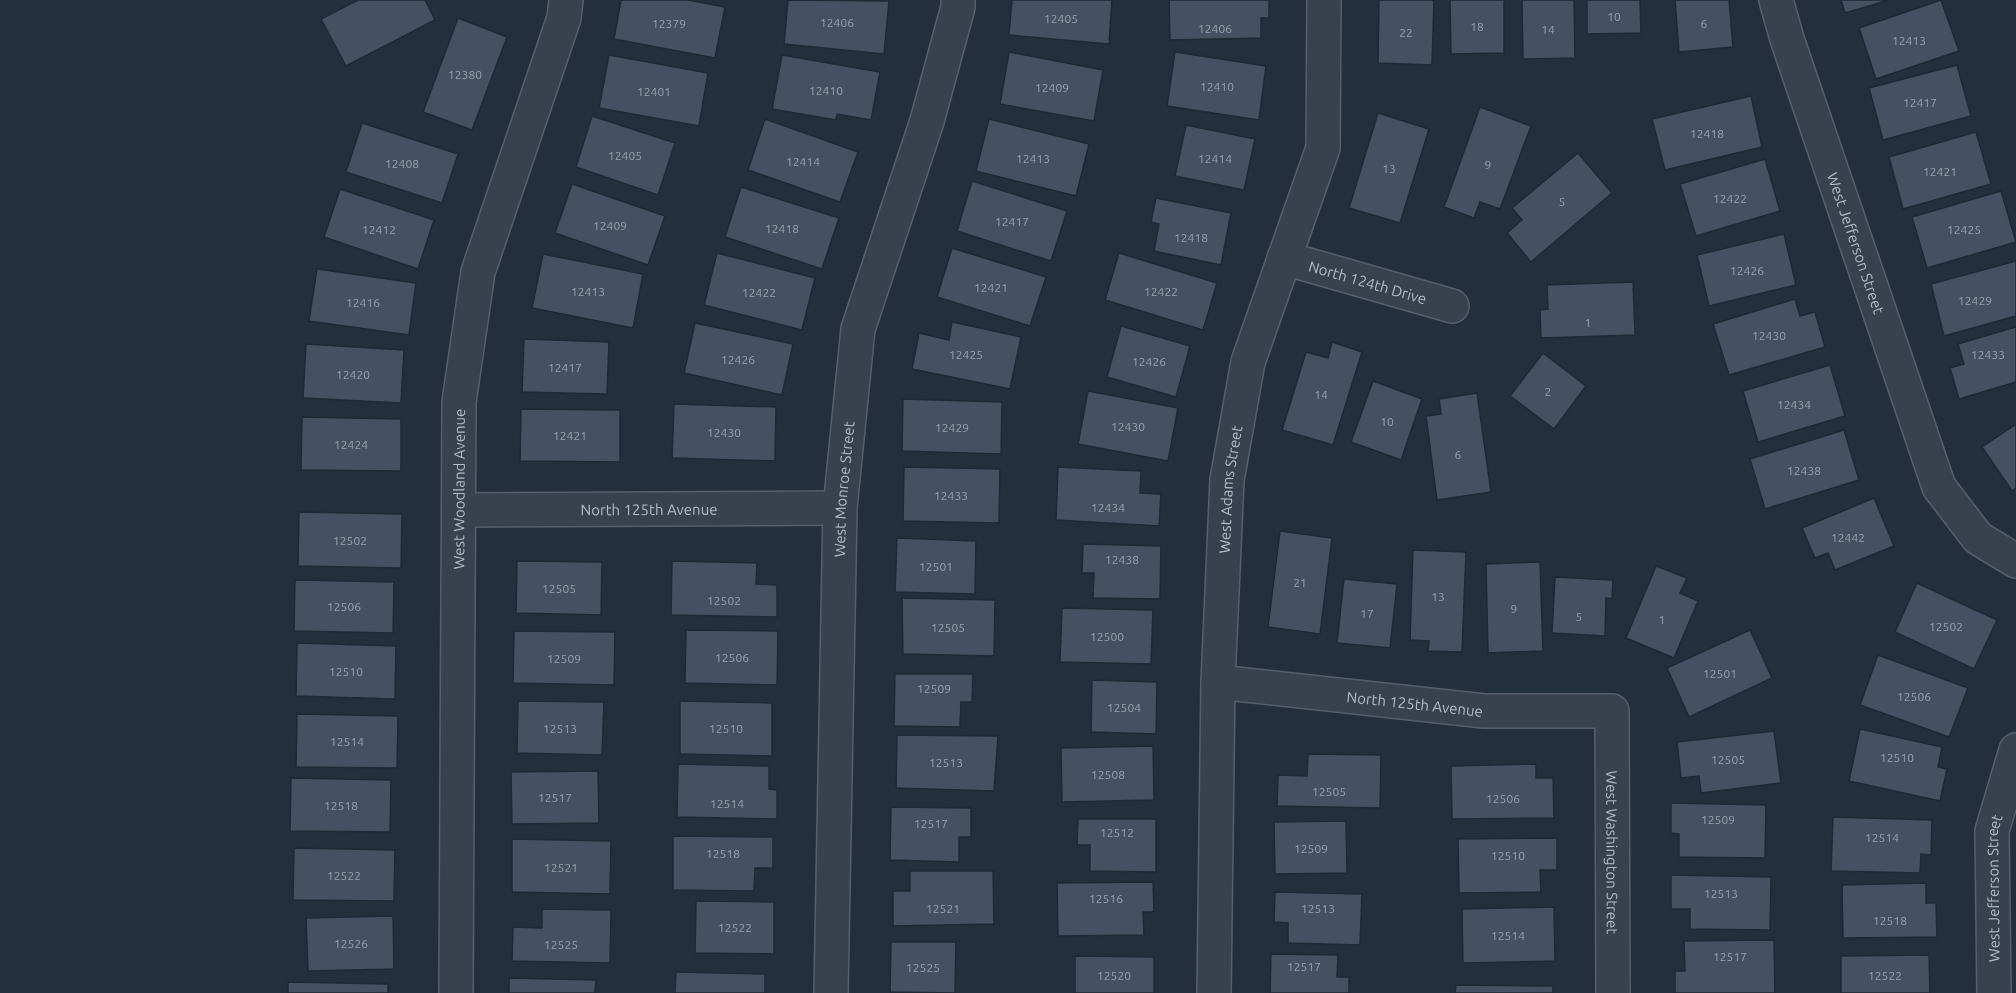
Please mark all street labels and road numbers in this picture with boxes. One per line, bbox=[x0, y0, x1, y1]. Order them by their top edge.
street label: West Jefferson Street bbox=[1824, 170, 1888, 316]
street label: North 124th Drive bbox=[1307, 257, 1429, 307]
street label: West Woodland Avenue bbox=[450, 409, 467, 569]
street label: West Monroe Street bbox=[831, 420, 857, 557]
street label: West Adams Street bbox=[1215, 424, 1245, 554]
street label: North 125th Avenue bbox=[580, 500, 718, 518]
street label: North 125th Avenue bbox=[1346, 688, 1484, 719]
street label: West Washington Street bbox=[1604, 771, 1621, 934]
street label: West Jefferson Street bbox=[1983, 812, 2005, 962]

